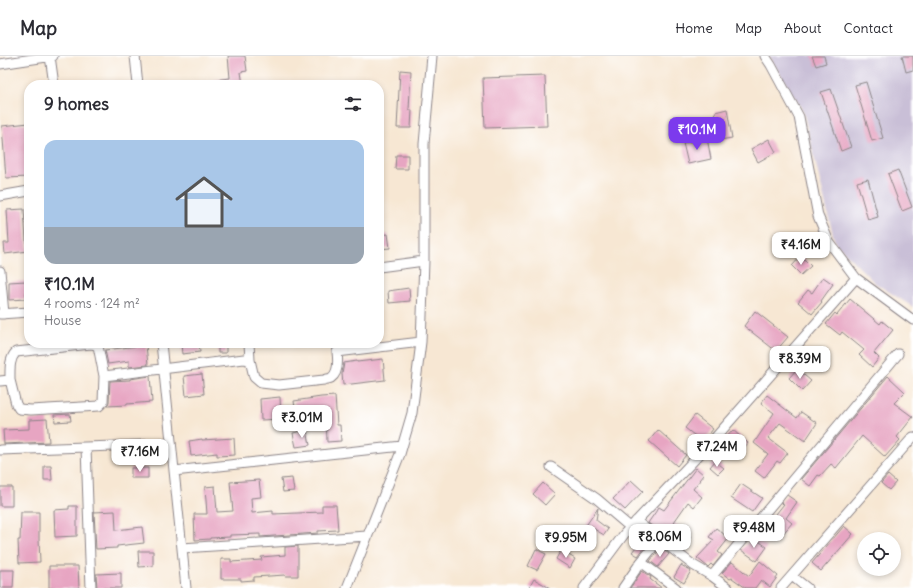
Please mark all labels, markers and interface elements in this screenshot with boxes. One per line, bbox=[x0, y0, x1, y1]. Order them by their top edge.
text: Map bbox=[20, 16, 57, 40]
text: Home bbox=[675, 19, 713, 37]
text: Map bbox=[735, 19, 762, 37]
text: About bbox=[784, 19, 822, 37]
text: Contact bbox=[844, 19, 893, 37]
text: 9 homes bbox=[44, 93, 109, 115]
icon: filters bbox=[342, 93, 364, 115]
pin: ₹10.1M bbox=[664, 117, 730, 151]
text: ₹10.1M bbox=[677, 121, 717, 138]
icon: home bbox=[168, 166, 240, 238]
pin: ₹4.16M bbox=[768, 232, 834, 266]
text: ₹4.16M bbox=[781, 236, 821, 253]
text: ₹10.1M bbox=[44, 273, 95, 295]
text: 4 rooms · 124 m² bbox=[44, 295, 140, 312]
text: House bbox=[44, 312, 81, 329]
pin: ₹8.39M bbox=[767, 346, 833, 380]
text: ₹8.39M bbox=[778, 350, 822, 367]
pin: ₹3.01M bbox=[269, 405, 335, 439]
text: ₹3.01M bbox=[281, 409, 323, 426]
pin: ₹7.24M bbox=[684, 434, 750, 468]
text: ₹7.24M bbox=[696, 438, 738, 455]
pin: ₹7.16M bbox=[107, 439, 173, 473]
text: ₹7.16M bbox=[120, 443, 160, 460]
pin: ₹9.48M bbox=[721, 515, 787, 549]
text: ₹9.48M bbox=[733, 519, 775, 536]
pin: ₹8.06M bbox=[627, 524, 693, 558]
pin: ₹9.95M bbox=[533, 525, 599, 559]
text: ₹8.06M bbox=[638, 528, 682, 545]
text: ₹9.95M bbox=[545, 529, 587, 546]
map controls bbox=[857, 532, 901, 576]
button: locate bbox=[857, 532, 901, 576]

